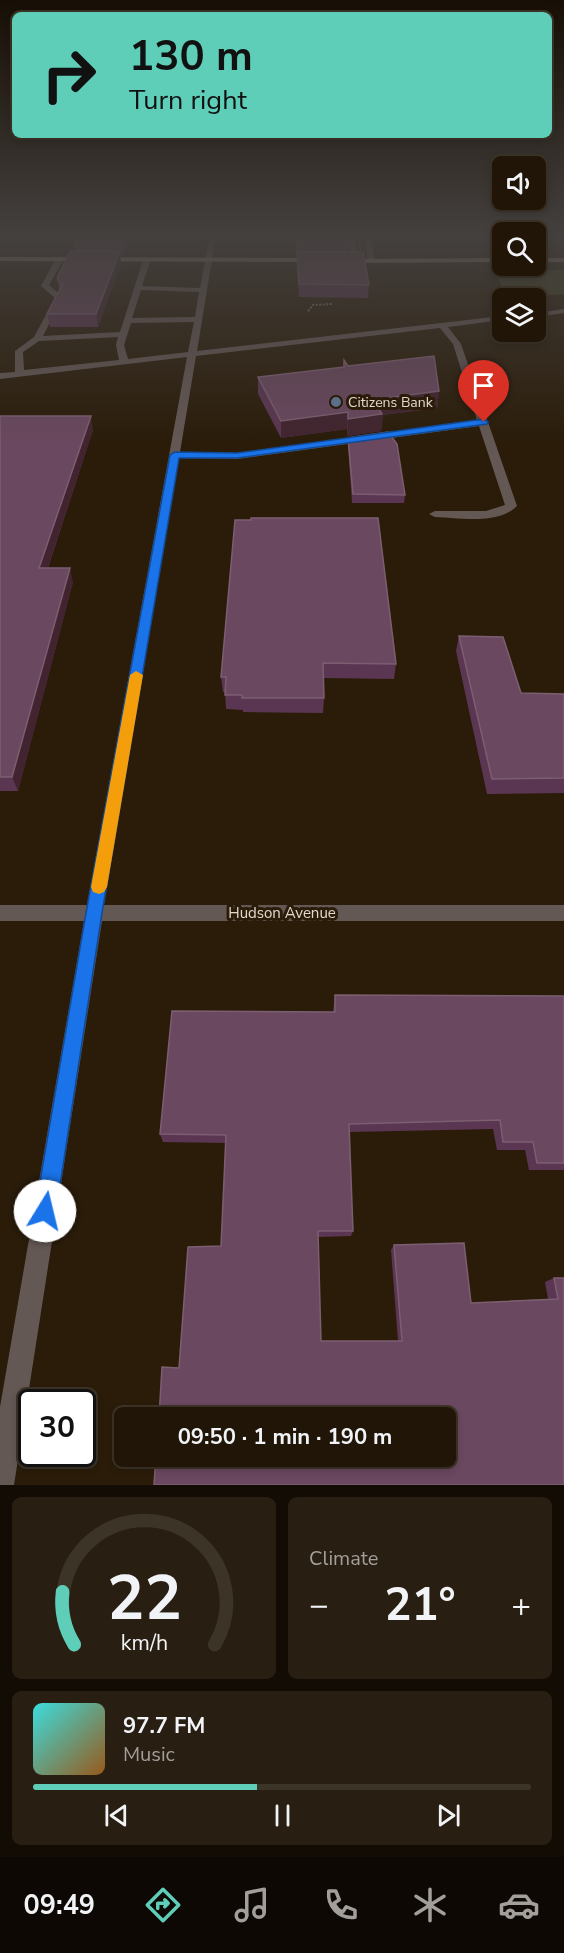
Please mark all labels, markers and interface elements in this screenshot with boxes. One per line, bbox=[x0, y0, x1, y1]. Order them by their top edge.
text: 130 m bbox=[129, 28, 253, 85]
icon: right bbox=[30, 36, 108, 114]
text: Turn right bbox=[129, 82, 247, 119]
map controls bbox=[492, 156, 546, 342]
button: sound bbox=[492, 156, 546, 210]
button: search bbox=[492, 222, 546, 276]
button: layers bbox=[492, 288, 546, 342]
pin bbox=[458, 360, 509, 422]
icon: arrive bbox=[467, 369, 500, 402]
place label: Citizens Bank bbox=[348, 393, 434, 412]
marker: Citizens Bank bbox=[329, 395, 343, 409]
street label: Hudson Avenue bbox=[228, 903, 336, 923]
position arrow bbox=[13, 1179, 77, 1243]
speed limit sign: 30 bbox=[18, 1389, 96, 1467]
text: 09:50 · 1 min · 190 m bbox=[178, 1422, 392, 1452]
text: Climate bbox=[309, 1545, 378, 1572]
text: 22 bbox=[107, 1556, 181, 1641]
text: 21° bbox=[384, 1575, 456, 1636]
text: − bbox=[309, 1583, 329, 1628]
text: + bbox=[511, 1583, 531, 1628]
text: km/h bbox=[120, 1628, 168, 1658]
text: 97.7 FM bbox=[123, 1711, 205, 1741]
text: Music bbox=[123, 1741, 175, 1768]
icon: previous bbox=[100, 1799, 133, 1832]
icon: pause bbox=[266, 1799, 299, 1832]
icon: next bbox=[432, 1799, 465, 1832]
icon: directions bbox=[142, 1884, 184, 1926]
icon: music bbox=[231, 1884, 273, 1926]
icon: phone bbox=[320, 1884, 362, 1926]
icon: climate bbox=[409, 1884, 451, 1926]
icon: car bbox=[498, 1884, 540, 1926]
text: 09:49 bbox=[24, 1887, 95, 1924]

